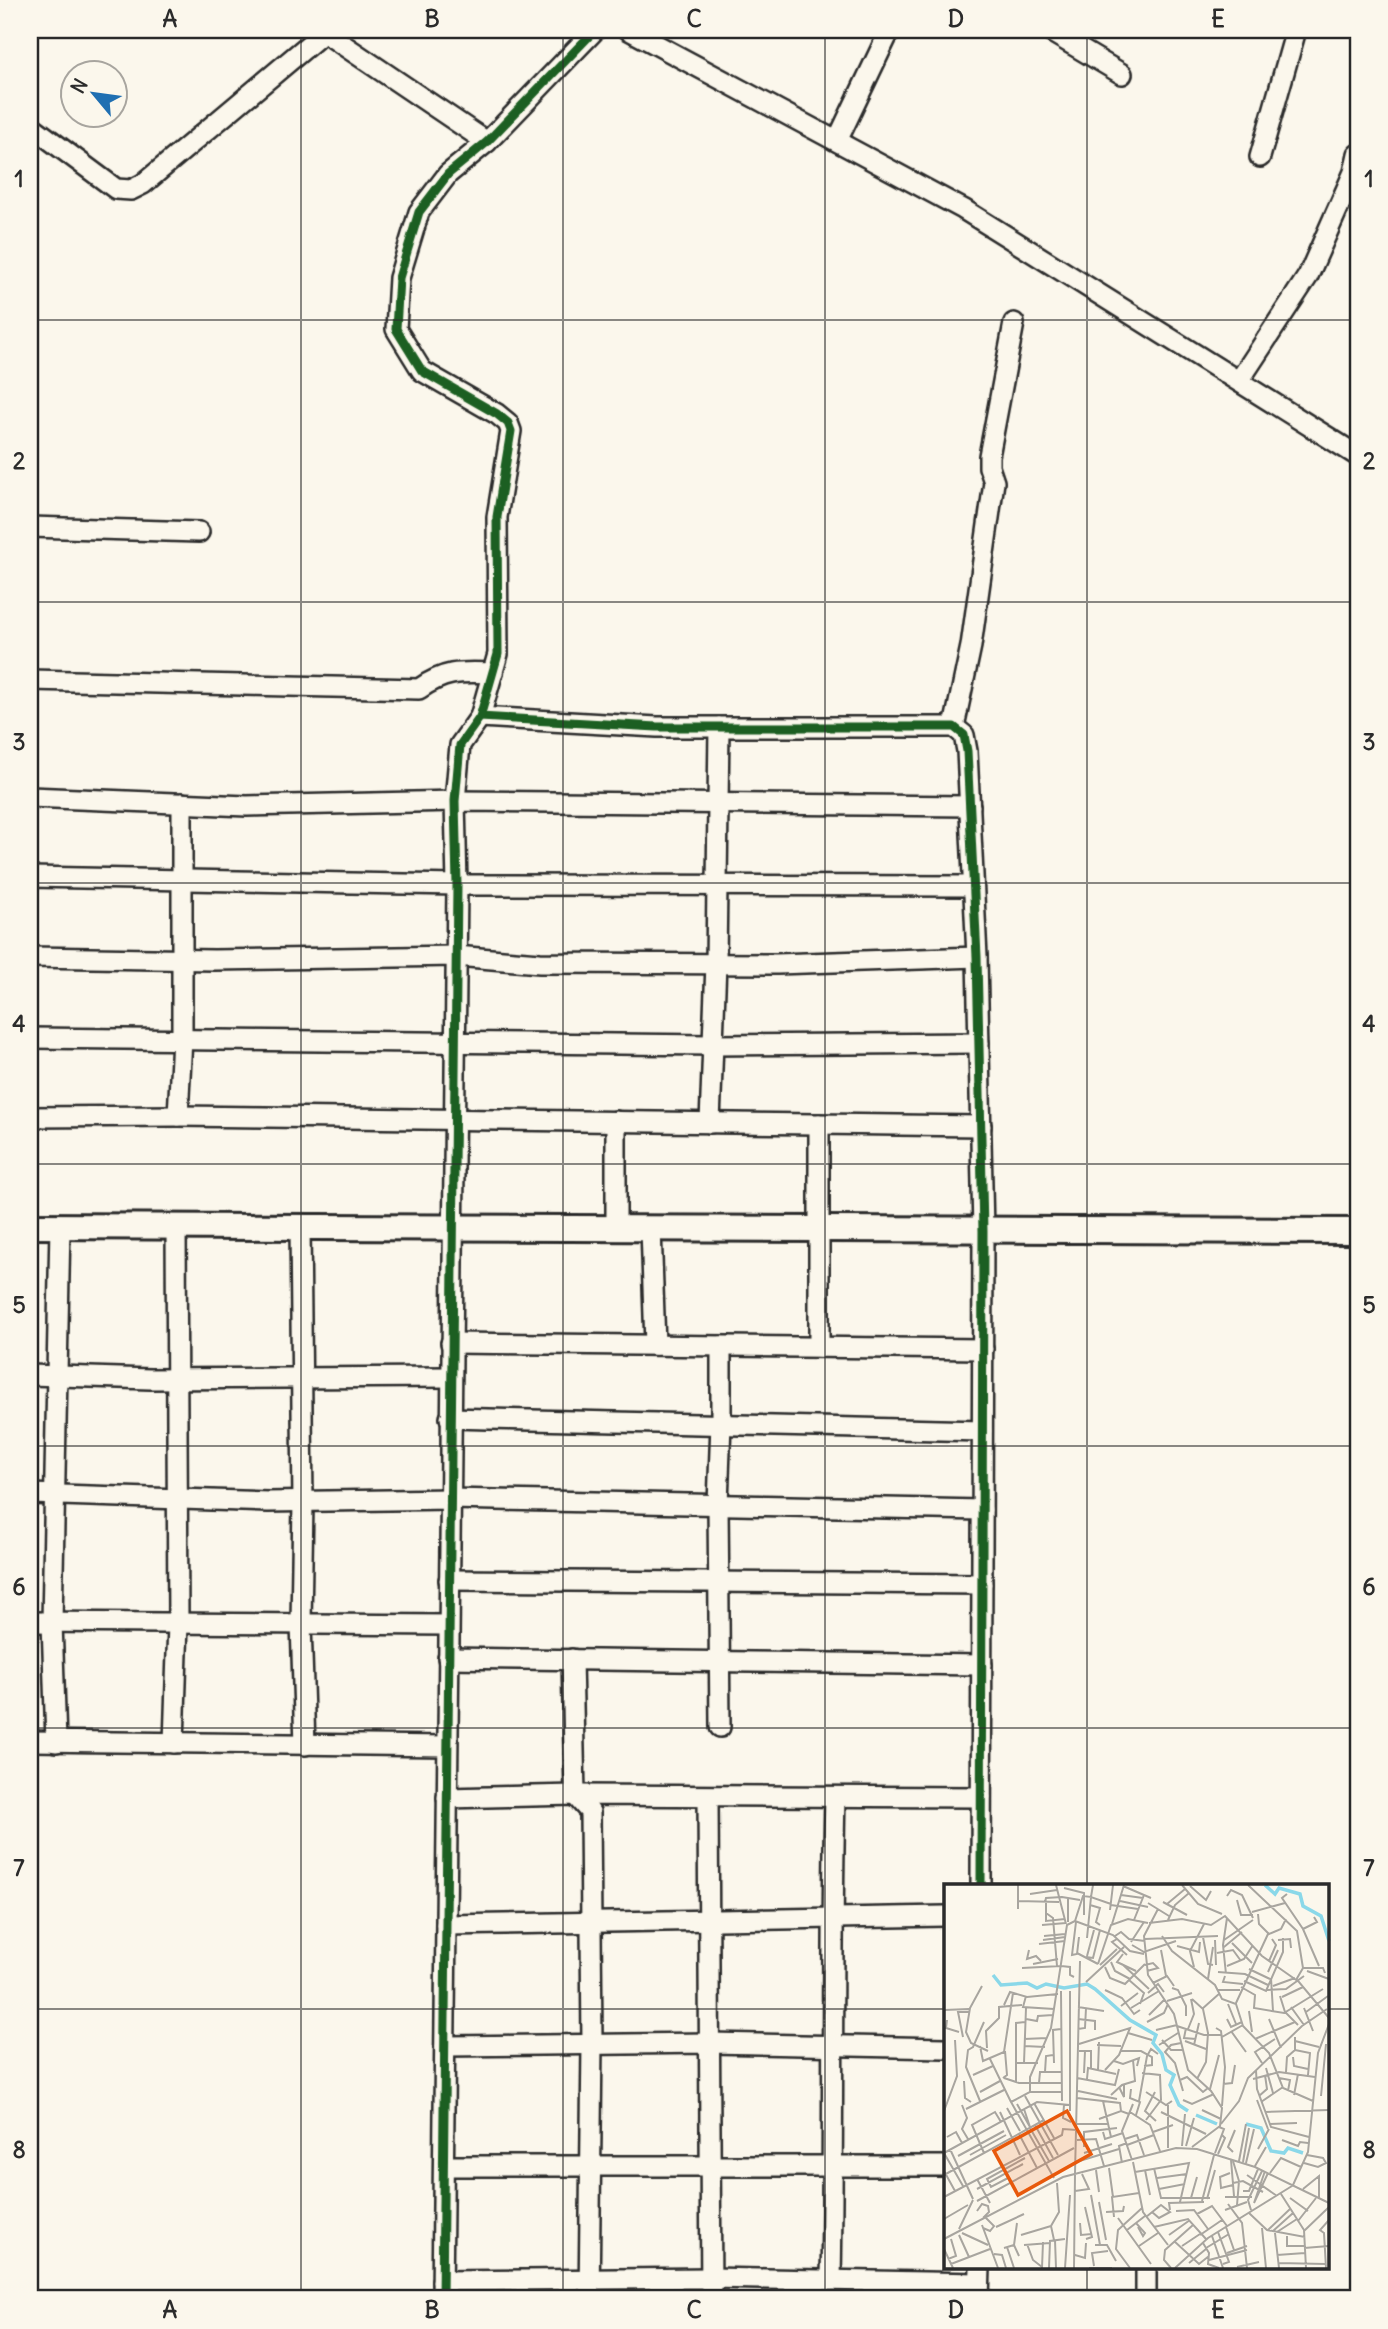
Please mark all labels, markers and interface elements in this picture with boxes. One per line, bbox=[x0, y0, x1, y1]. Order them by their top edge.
text: A bbox=[163, 4, 178, 33]
text: B bbox=[424, 4, 440, 33]
text: C bbox=[686, 4, 702, 33]
text: D bbox=[948, 4, 964, 33]
text: E bbox=[1211, 4, 1225, 33]
north arrow bbox=[60, 60, 130, 130]
text: N bbox=[65, 74, 93, 97]
text: 1 bbox=[14, 164, 24, 193]
text: 1 bbox=[1364, 164, 1374, 193]
text: 2 bbox=[13, 446, 26, 475]
text: 2 bbox=[1363, 446, 1376, 475]
text: 3 bbox=[12, 727, 26, 756]
text: 3 bbox=[1362, 727, 1376, 756]
text: 4 bbox=[12, 1009, 26, 1038]
text: 4 bbox=[1362, 1009, 1376, 1038]
text: 5 bbox=[12, 1290, 26, 1319]
text: 5 bbox=[1362, 1290, 1376, 1319]
text: 6 bbox=[12, 1572, 26, 1601]
text: 6 bbox=[1362, 1572, 1376, 1601]
text: 7 bbox=[13, 1853, 25, 1882]
text: 7 bbox=[1363, 1853, 1375, 1882]
inset map bbox=[944, 1884, 1328, 2270]
text: 8 bbox=[12, 2135, 26, 2164]
text: 8 bbox=[1362, 2135, 1376, 2164]
text: A bbox=[163, 2295, 178, 2324]
text: B bbox=[424, 2295, 440, 2324]
text: C bbox=[686, 2295, 702, 2324]
text: D bbox=[948, 2295, 964, 2324]
text: E bbox=[1211, 2295, 1225, 2324]

